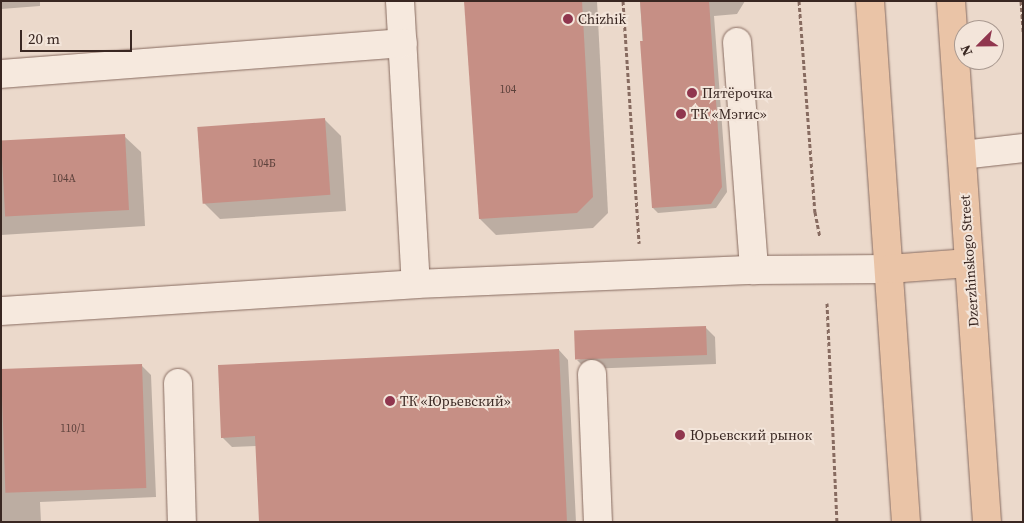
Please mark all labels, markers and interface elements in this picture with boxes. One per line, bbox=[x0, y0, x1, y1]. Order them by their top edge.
place label: Chizhik bbox=[578, 11, 626, 27]
marker: Chizhik bbox=[562, 13, 574, 25]
scale bar bbox=[22, 20, 135, 52]
north arrow bbox=[954, 20, 1004, 70]
text: 20 m bbox=[28, 28, 60, 49]
text: N bbox=[955, 42, 977, 59]
house number: 104 bbox=[500, 83, 516, 97]
place label: Пятёрочка bbox=[702, 85, 773, 101]
marker: Пятёрочка bbox=[686, 87, 698, 99]
place label: ТК «Мэгис» bbox=[691, 106, 767, 122]
marker: ТК «Мэгис» bbox=[675, 108, 687, 120]
house number: 104Б bbox=[252, 157, 276, 171]
house number: 104А bbox=[52, 172, 76, 186]
street label: Dzerzhinskogo Street bbox=[956, 195, 982, 327]
place label: ТК «Юрьевский» bbox=[400, 393, 511, 409]
marker: ТК «Юрьевский» bbox=[384, 395, 396, 407]
house number: 110/1 bbox=[60, 422, 86, 436]
place label: Юрьевский рынок bbox=[690, 427, 812, 443]
marker: Юрьевский рынок bbox=[674, 429, 686, 441]

